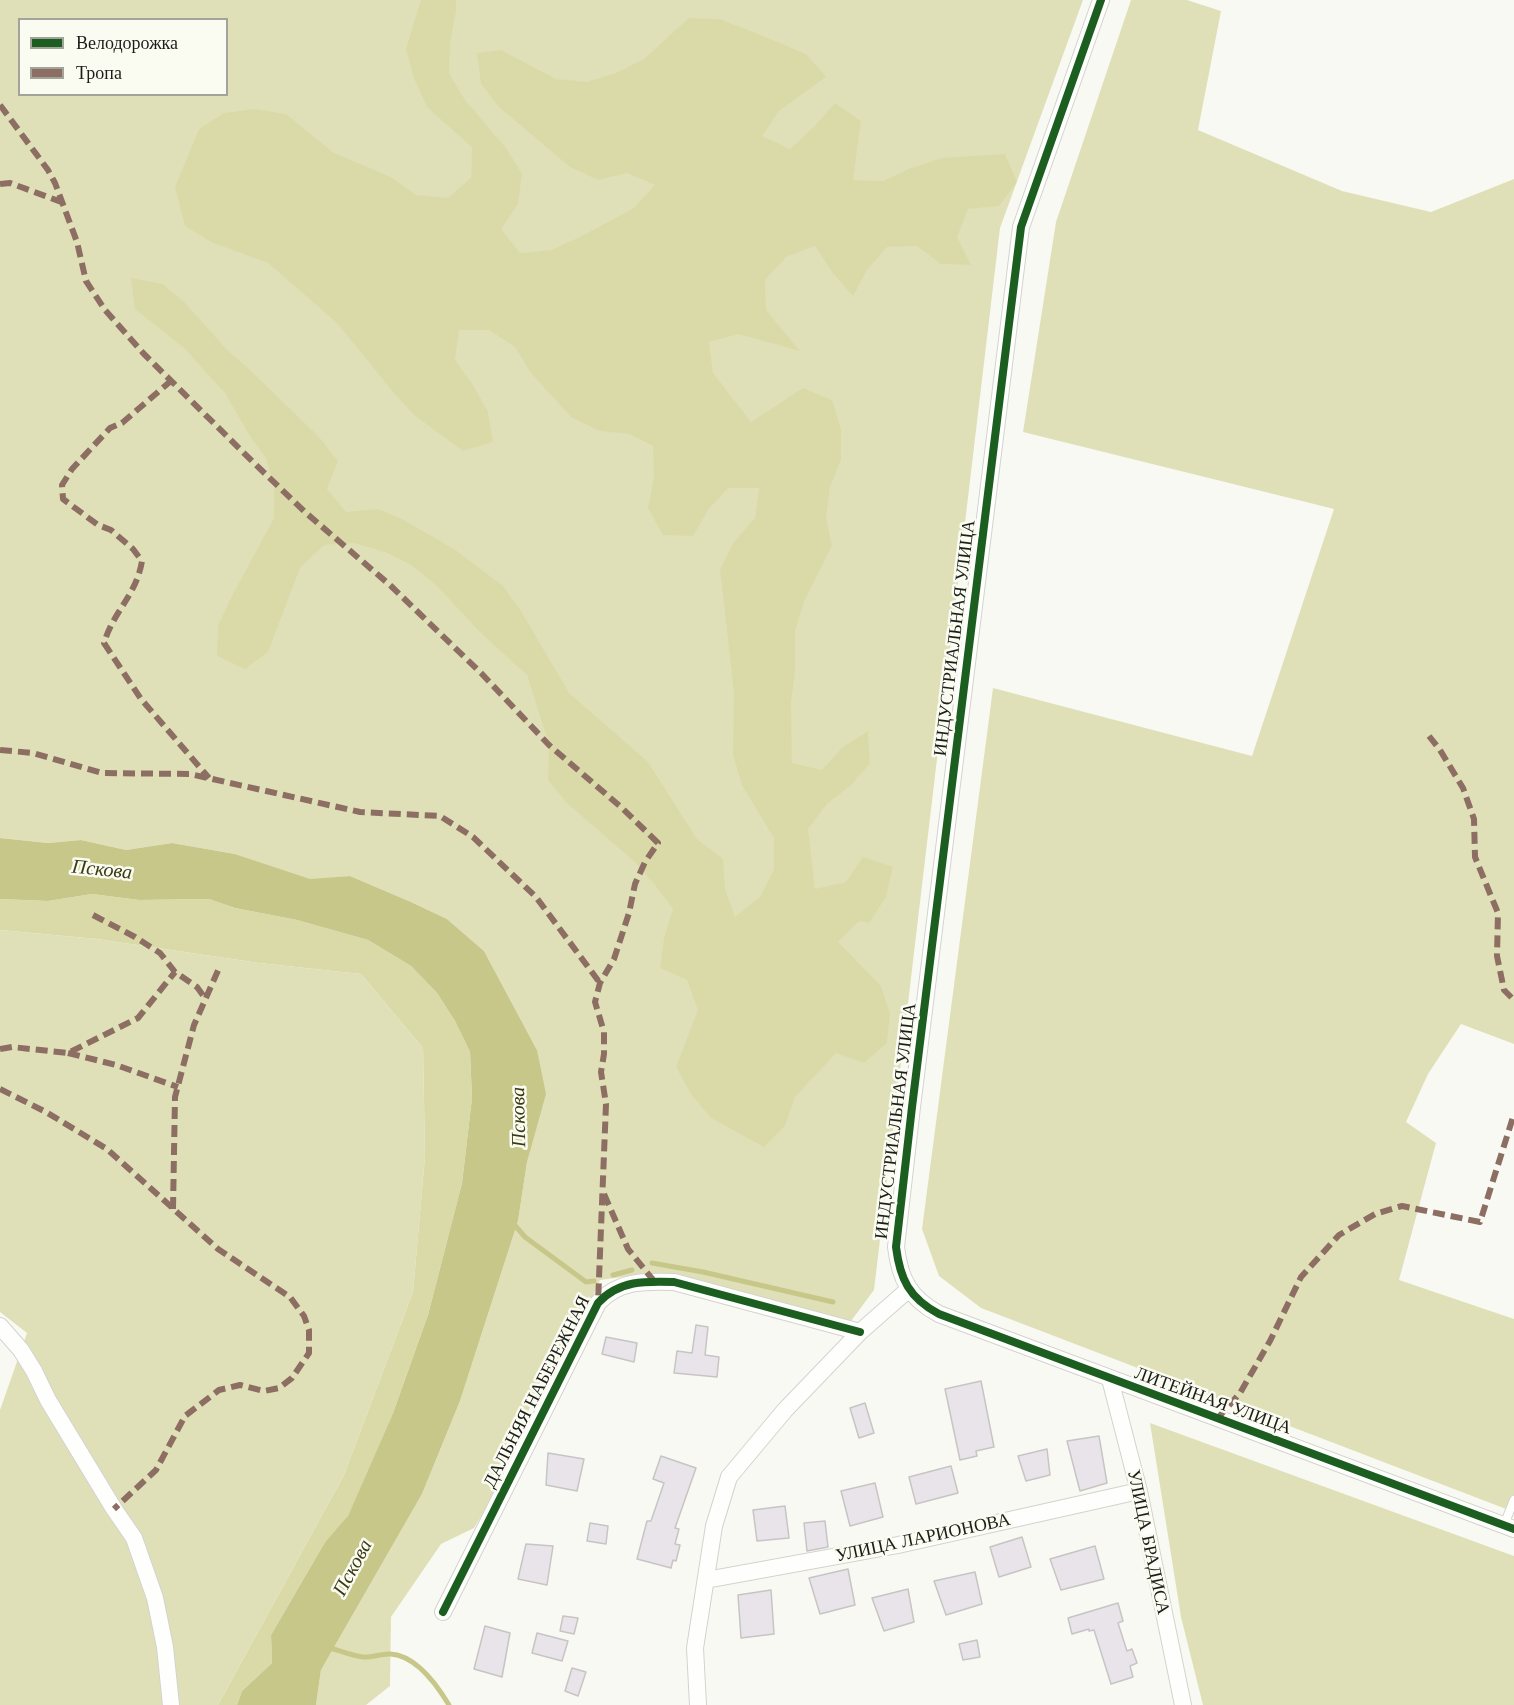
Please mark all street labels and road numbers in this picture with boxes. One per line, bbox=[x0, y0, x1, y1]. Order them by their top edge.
street label: ИНДУСТРИАЛЬНАЯ УЛИЦА bbox=[930, 519, 980, 757]
street label: ИНДУСТРИАЛЬНАЯ УЛИЦА bbox=[871, 1002, 921, 1240]
street label: ДАЛЬНЯЯ НАБЕРЕЖНАЯ bbox=[479, 1292, 595, 1492]
street label: ЛИТЕЙНАЯ УЛИЦА bbox=[1132, 1363, 1294, 1439]
street label: УЛИЦА БРАДИСА bbox=[1122, 1468, 1174, 1616]
street label: УЛИЦА ЛАРИОНОВА bbox=[834, 1509, 1012, 1567]

